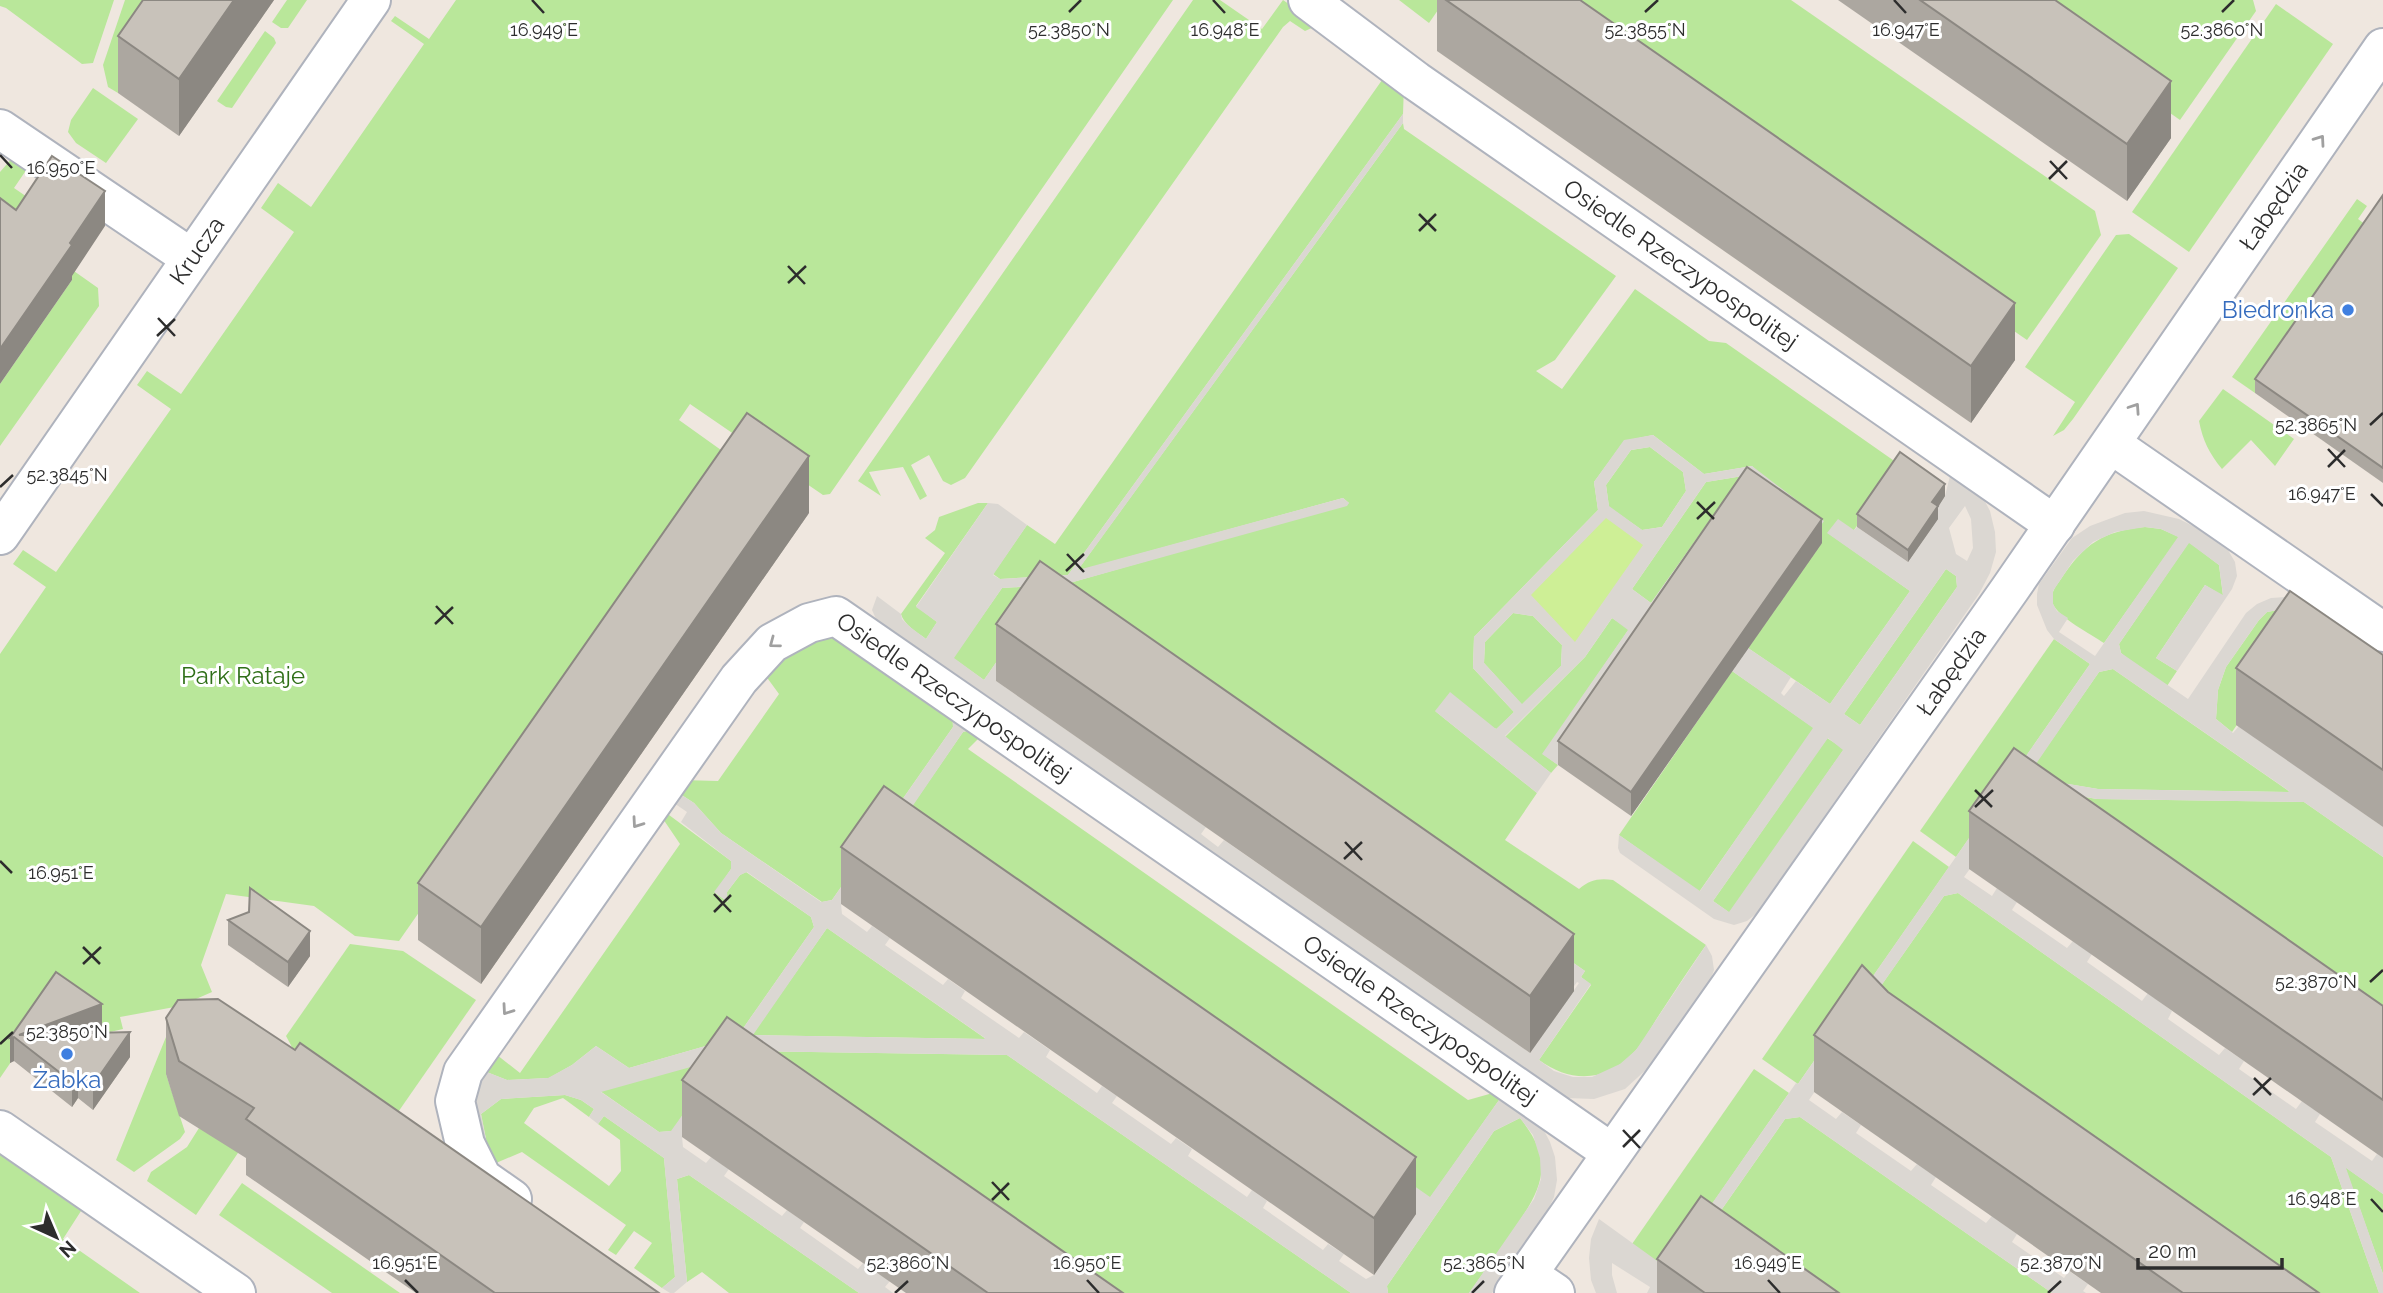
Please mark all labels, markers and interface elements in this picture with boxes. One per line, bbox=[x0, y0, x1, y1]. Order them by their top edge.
text: 16.949°E bbox=[510, 19, 578, 40]
text: 52.3850°N bbox=[1028, 19, 1110, 40]
text: 16.948°E bbox=[1191, 19, 1259, 40]
text: 52.3855°N bbox=[1604, 19, 1686, 40]
text: 16.947°E bbox=[1872, 19, 1940, 40]
text: 52.3860°N bbox=[2180, 19, 2264, 40]
one-way arrow bbox=[2312, 135, 2324, 148]
street label: Łabędzia bbox=[2233, 156, 2314, 256]
text: 16.950°E bbox=[27, 157, 95, 178]
street label: Osiedle Rzeczypospolitej bbox=[1558, 173, 1804, 356]
street label: Krucza bbox=[163, 211, 230, 290]
place label: Biedronka bbox=[2222, 295, 2334, 324]
marker: Biedronka bbox=[2340, 302, 2356, 318]
one-way arrow bbox=[2127, 403, 2140, 416]
text: 52.3865°N bbox=[2275, 414, 2357, 435]
text: 52.3845°N bbox=[26, 464, 108, 485]
text: 16.947°E bbox=[2288, 483, 2356, 504]
street label: Osiedle Rzeczypospolitej bbox=[831, 606, 1077, 788]
street label: Łabędzia bbox=[1910, 622, 1992, 721]
one-way arrow bbox=[770, 635, 782, 648]
park label: Park Rataje bbox=[181, 661, 305, 690]
one-way arrow bbox=[633, 815, 645, 828]
text: 16.951°E bbox=[28, 862, 94, 883]
street label: Osiedle Rzeczypospolitej bbox=[1297, 928, 1543, 1111]
text: 52.3870°N bbox=[2275, 971, 2357, 992]
one-way arrow bbox=[503, 1002, 515, 1015]
text: 52.3850°N bbox=[26, 1021, 108, 1042]
marker: Żabka bbox=[59, 1046, 75, 1062]
place label: Żabka bbox=[33, 1065, 101, 1094]
text: 16.948°E bbox=[2288, 1188, 2356, 1209]
north arrow bbox=[21, 1202, 91, 1272]
scale bar bbox=[2138, 1226, 2282, 1270]
text: N bbox=[55, 1236, 81, 1262]
text: 20 m bbox=[2148, 1238, 2196, 1263]
text: 16.951°E bbox=[372, 1252, 438, 1273]
text: 52.3860°N bbox=[866, 1252, 950, 1273]
text: 16.950°E bbox=[1053, 1252, 1121, 1273]
text: 52.3865°N bbox=[1443, 1252, 1525, 1273]
text: 16.949°E bbox=[1734, 1252, 1802, 1273]
text: 52.3870°N bbox=[2020, 1252, 2102, 1273]

